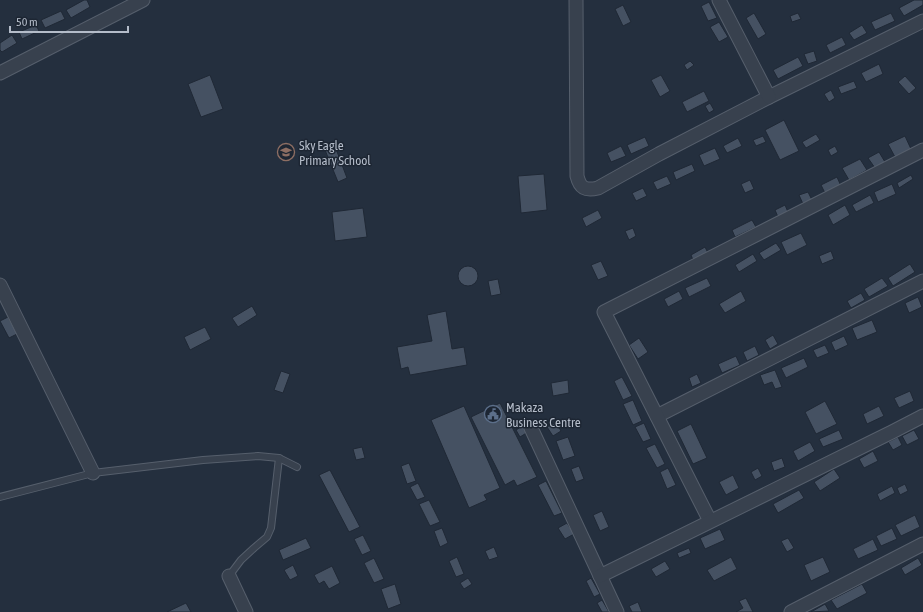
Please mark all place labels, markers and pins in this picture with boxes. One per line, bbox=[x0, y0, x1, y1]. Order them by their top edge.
place label: Sky Eagle Primary School bbox=[299, 138, 371, 168]
school or university icon: Sky Eagle Primary School bbox=[276, 142, 296, 162]
place label: Makaza Business Centre bbox=[506, 400, 581, 430]
public building icon: Makaza Business Centre bbox=[483, 404, 503, 424]

